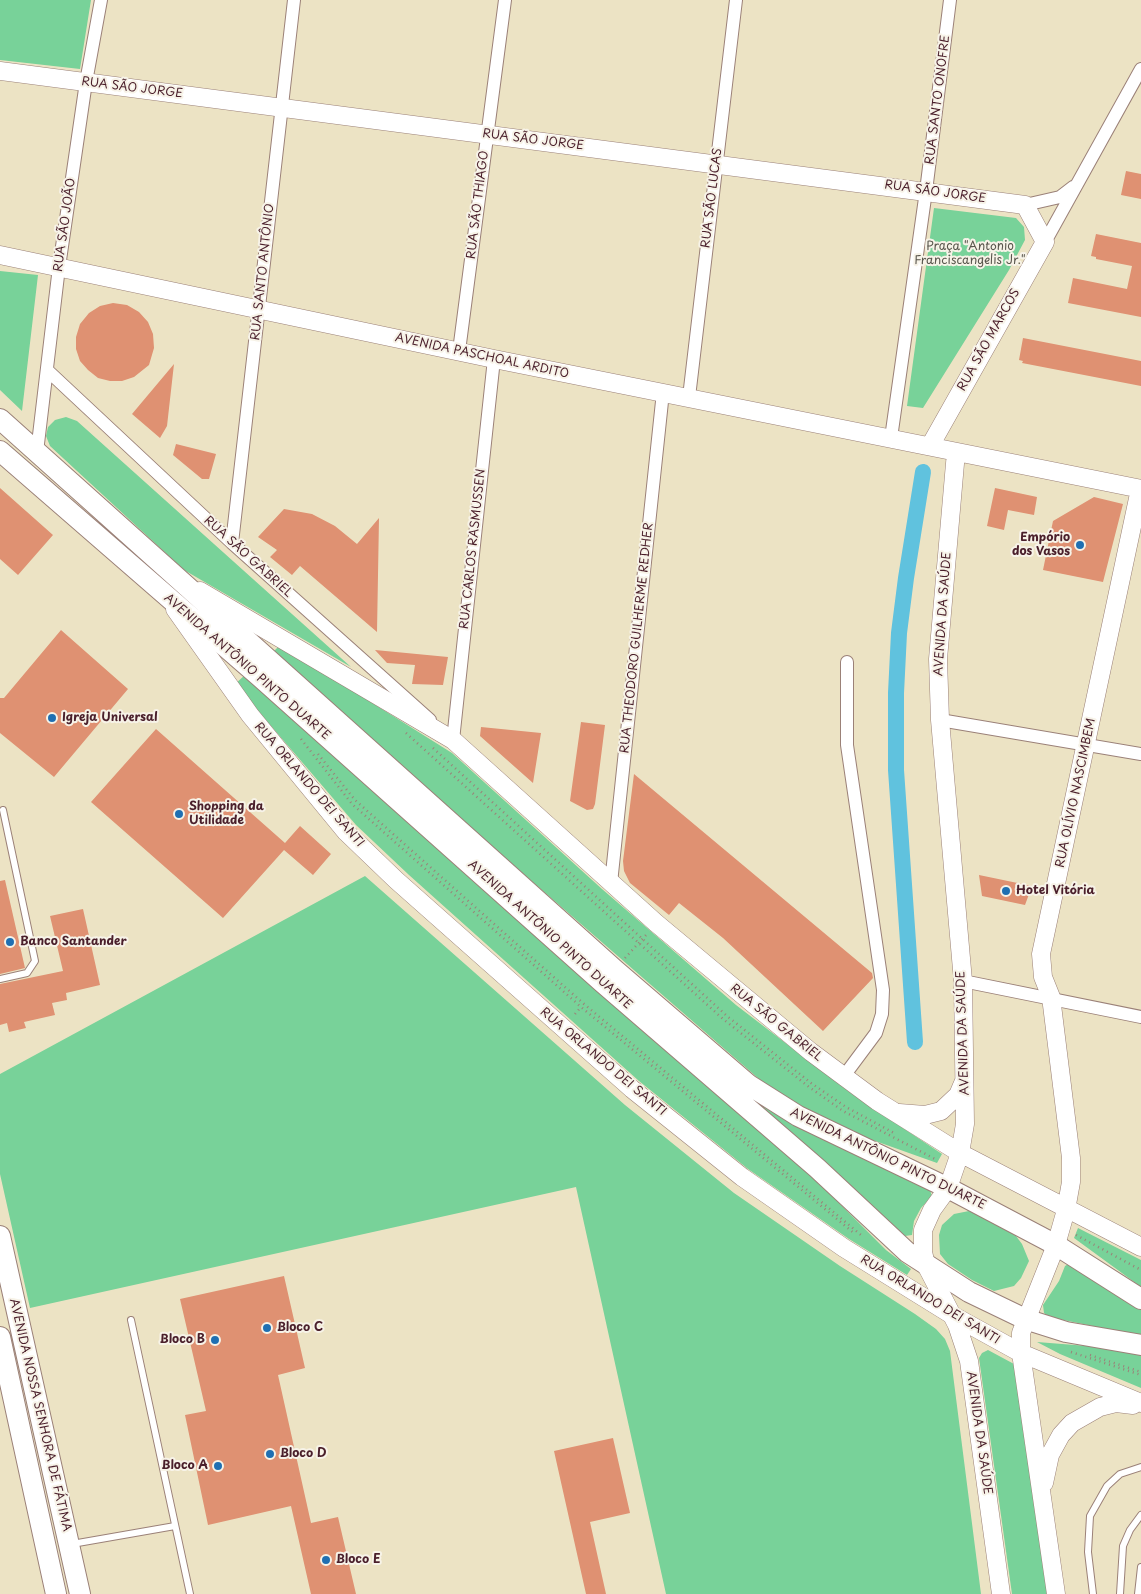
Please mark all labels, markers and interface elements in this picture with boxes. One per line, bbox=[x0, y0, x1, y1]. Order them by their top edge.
street label: RUA SANTO ONOFRE bbox=[923, 35, 953, 165]
street label: RUA SÃO JORGE bbox=[80, 75, 184, 101]
street label: RUA SÃO JORGE bbox=[481, 127, 585, 153]
street label: RUA SÃO LUCAS bbox=[699, 147, 725, 249]
street label: RUA SÃO THIAGO bbox=[464, 150, 492, 260]
street label: RUA SÃO JOÃO bbox=[51, 177, 79, 273]
street label: RUA SÃO JORGE bbox=[883, 178, 987, 206]
street label: RUA SANTO ANTÔNIO bbox=[249, 203, 277, 341]
park label: Praça "Antonio Franciscangelis Jr." bbox=[914, 240, 1026, 268]
street label: RUA SÃO MARCOS bbox=[955, 286, 1023, 394]
street label: AVENIDA PASCHOAL ARDITO bbox=[394, 331, 570, 381]
street label: RUA CARLOS RASMUSSEN bbox=[457, 468, 489, 630]
street label: RUA SÃO GABRIEL bbox=[201, 513, 295, 601]
street label: RUA THEODORO GUILHERME REDHER bbox=[618, 522, 656, 754]
place label: Empório dos Vasos bbox=[1012, 531, 1070, 559]
marker: Empório dos Vasos bbox=[1074, 539, 1086, 551]
street label: AVENIDA DA SAÚDE bbox=[931, 551, 955, 677]
street label: AVENIDA ANTÔNIO PINTO DUARTE bbox=[161, 591, 333, 743]
place label: Igreja Universal bbox=[62, 711, 158, 725]
marker: Igreja Universal bbox=[46, 712, 58, 724]
street label: RUA OLÍVIO NASCIMBEM bbox=[1053, 717, 1099, 869]
street label: RUA ORLANDO DEI SANTI bbox=[251, 720, 367, 850]
place label: Shopping da Utilidade bbox=[189, 800, 264, 828]
marker: Shopping da Utilidade bbox=[173, 808, 185, 820]
street label: AVENIDA ANTÔNIO PINTO DUARTE bbox=[465, 857, 635, 1013]
place label: Hotel Vitória bbox=[1016, 884, 1095, 898]
marker: Hotel Vitória bbox=[1000, 885, 1012, 897]
place label: Banco Santander bbox=[20, 935, 127, 949]
marker: Banco Santander bbox=[4, 936, 16, 948]
street label: AVENIDA DA SAÚDE bbox=[954, 971, 972, 1095]
street label: RUA SÃO GABRIEL bbox=[727, 981, 825, 1065]
street label: RUA ORLANDO DEI SANTI bbox=[537, 1005, 669, 1119]
street label: AVENIDA ANTÔNIO PINTO DUARTE bbox=[788, 1105, 988, 1213]
street label: RUA ORLANDO DEI SANTI bbox=[858, 1253, 1002, 1347]
street label: AVENIDA NOSSA SENHORA DE FÁTIMA bbox=[6, 1297, 74, 1533]
place label: Bloco C bbox=[277, 1321, 323, 1335]
marker: Bloco C bbox=[261, 1322, 273, 1334]
place label: Bloco B bbox=[160, 1333, 205, 1347]
marker: Bloco B bbox=[209, 1334, 221, 1346]
street label: AVENIDA DA SAÚDE bbox=[963, 1370, 995, 1496]
place label: Bloco D bbox=[280, 1447, 327, 1461]
marker: Bloco D bbox=[264, 1448, 276, 1460]
place label: Bloco A bbox=[162, 1459, 208, 1473]
marker: Bloco A bbox=[212, 1460, 224, 1472]
place label: Bloco E bbox=[336, 1553, 380, 1567]
marker: Bloco E bbox=[320, 1554, 332, 1566]

